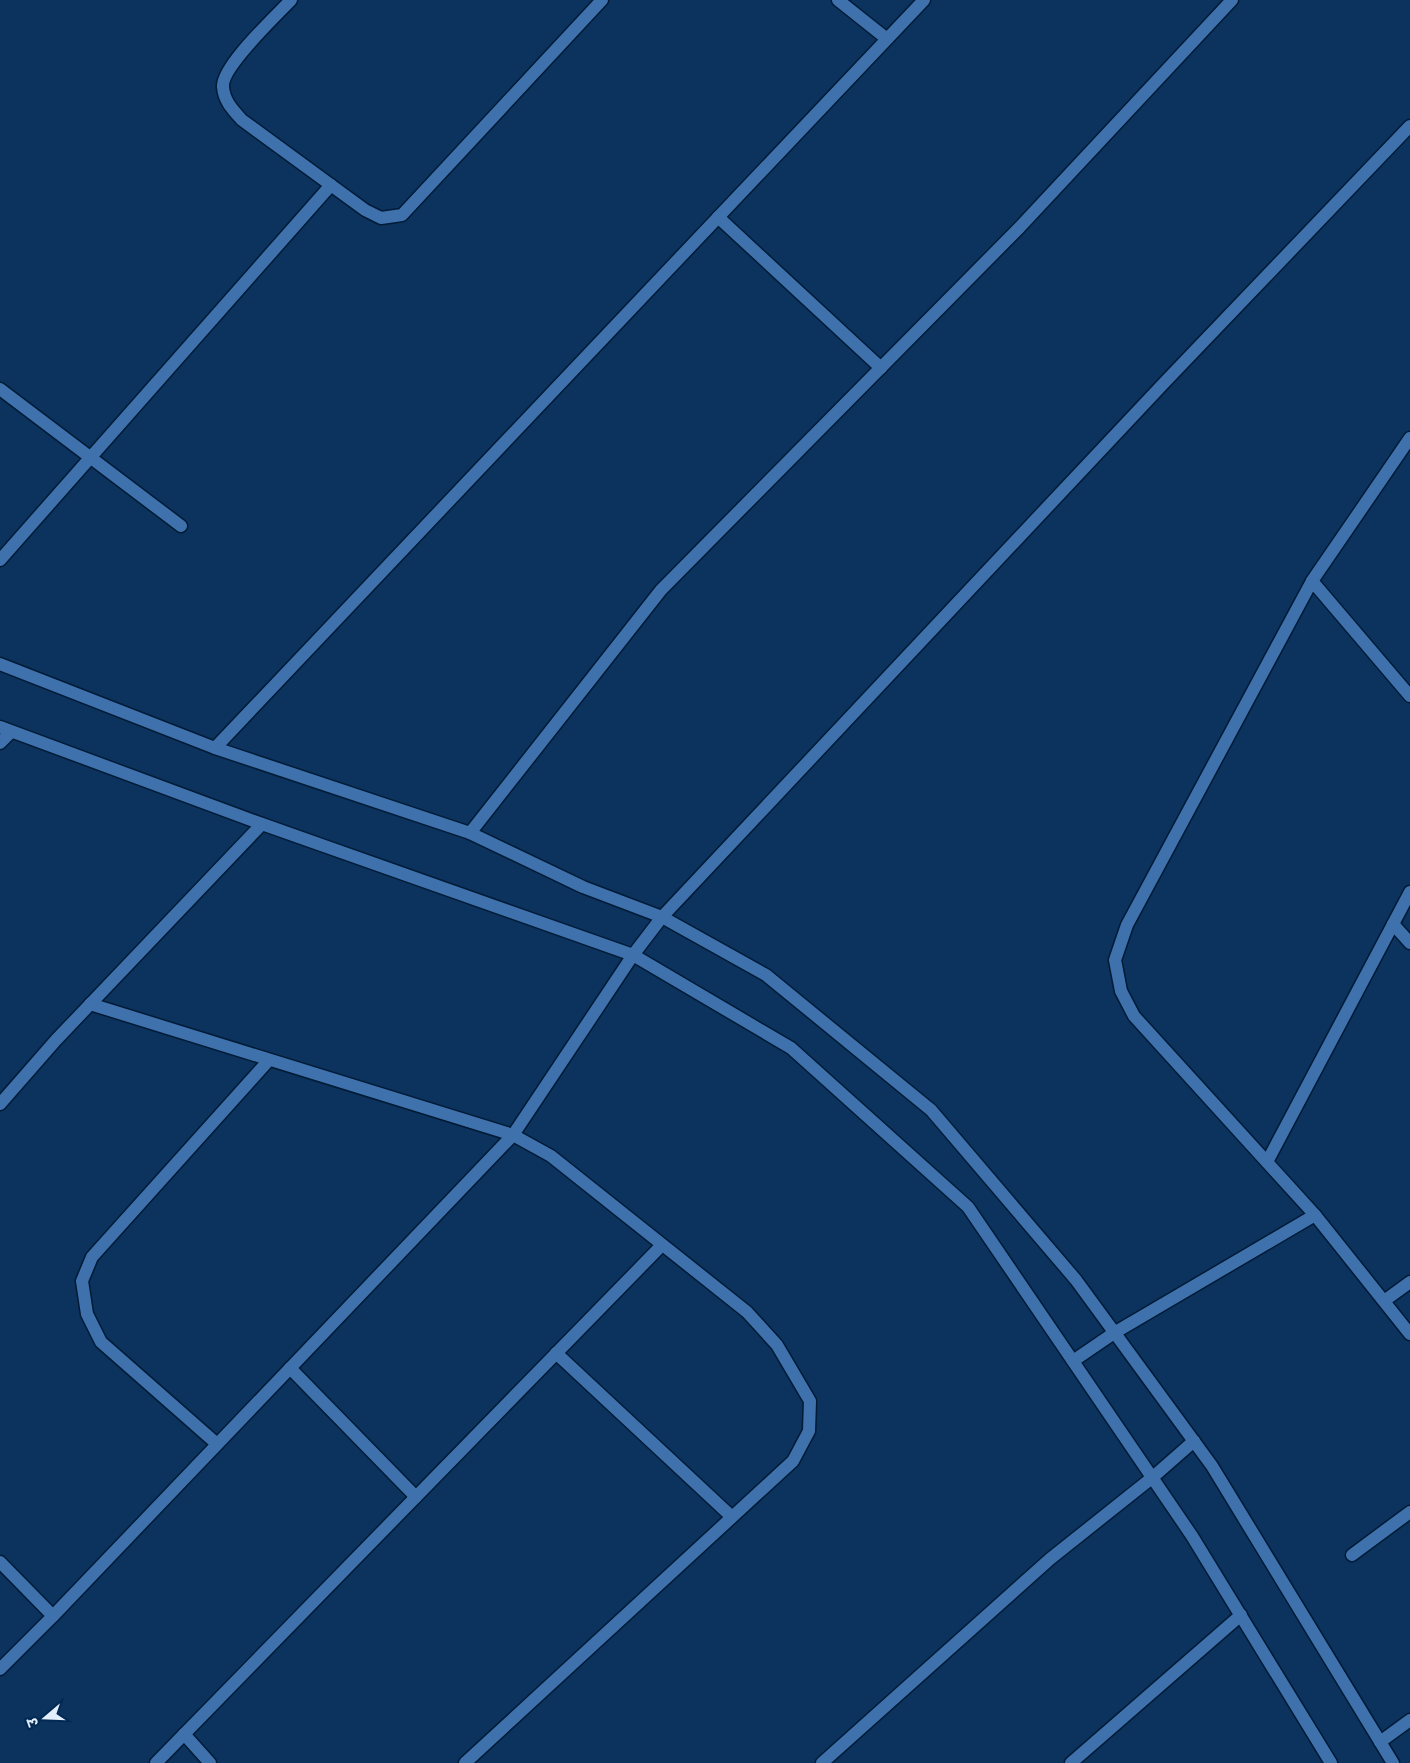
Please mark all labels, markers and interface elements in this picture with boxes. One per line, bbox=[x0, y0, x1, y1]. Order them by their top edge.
north arrow bbox=[20, 1693, 70, 1743]
text: उ bbox=[22, 1714, 44, 1730]

